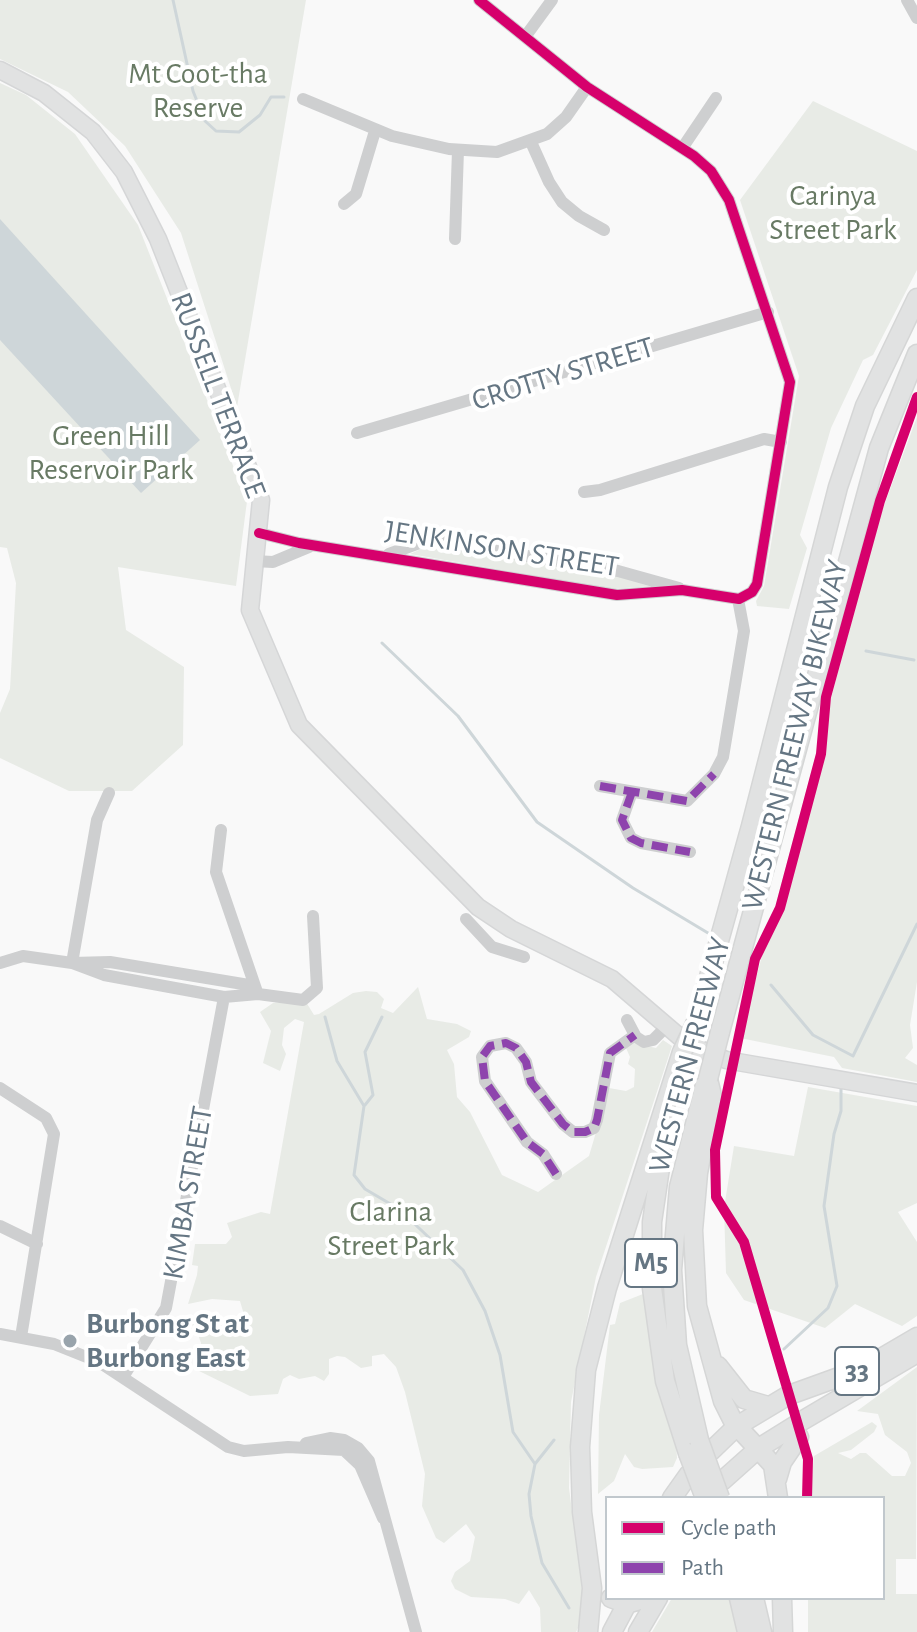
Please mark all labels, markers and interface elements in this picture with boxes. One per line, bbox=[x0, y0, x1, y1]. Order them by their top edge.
park label: Mt Coot-tha Reserve bbox=[128, 56, 268, 126]
park label: Carinya Street Park bbox=[769, 178, 897, 248]
street label: RUSSELL TERRACE bbox=[162, 287, 274, 503]
street label: CROTTY STREET bbox=[468, 329, 658, 419]
park label: Green Hill Reservoir Park bbox=[28, 418, 194, 488]
street label: JENKINSON STREET bbox=[382, 513, 622, 585]
street label: WESTERN FREEWAY BIKEWAY bbox=[734, 556, 856, 914]
street label: WESTERN FREEWAY bbox=[641, 933, 739, 1177]
street label: KIMBA STREET bbox=[155, 1104, 221, 1282]
park label: Clarina Street Park bbox=[327, 1194, 455, 1264]
road number: M5 bbox=[625, 1239, 677, 1287]
place label: Burbong St at Burbong East bbox=[86, 1306, 249, 1376]
marker: Burbong St at Burbong East bbox=[61, 1332, 79, 1350]
road number: 33 bbox=[835, 1347, 879, 1395]
legend bbox=[605, 1496, 885, 1600]
text: Cycle path bbox=[681, 1516, 777, 1540]
text: Path bbox=[681, 1556, 724, 1580]

